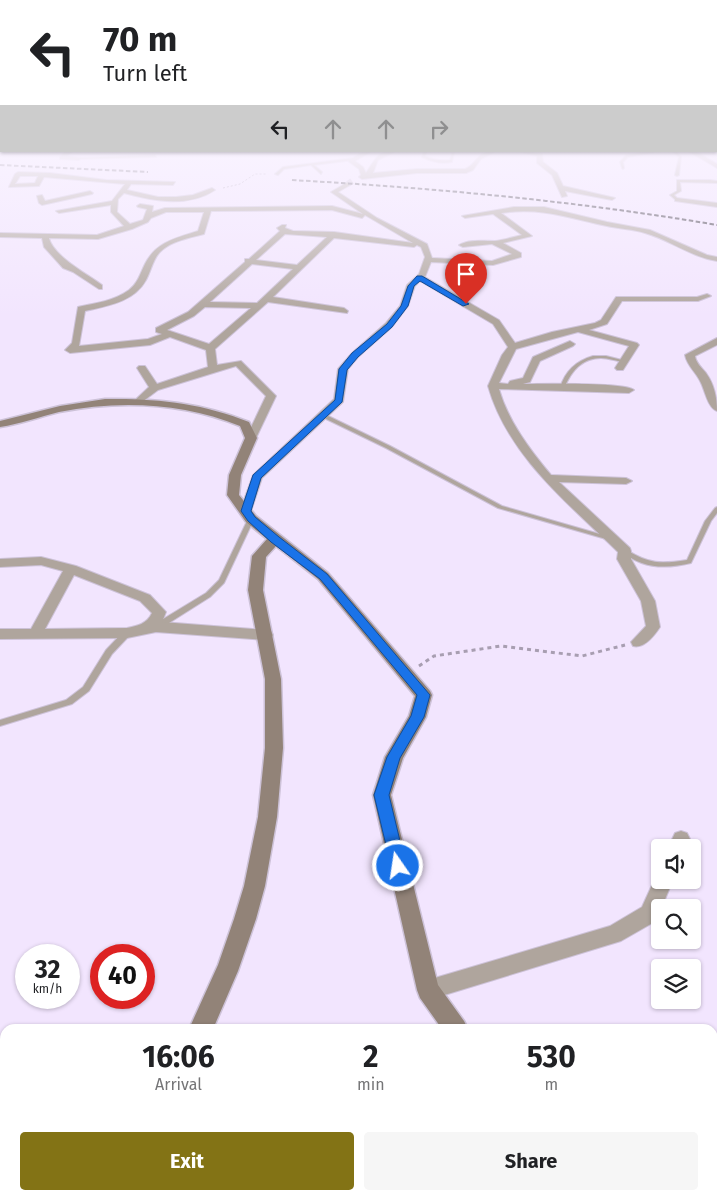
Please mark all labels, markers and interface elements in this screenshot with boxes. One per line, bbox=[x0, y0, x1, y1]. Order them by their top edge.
text: 70 m bbox=[103, 18, 177, 60]
icon: left bbox=[20, 20, 85, 85]
text: Turn left bbox=[103, 60, 187, 87]
icon: left bbox=[266, 115, 294, 143]
icon: ahead bbox=[319, 115, 347, 143]
icon: ahead bbox=[372, 115, 400, 143]
icon: right bbox=[425, 115, 453, 143]
pin bbox=[445, 253, 487, 304]
icon: arrive bbox=[452, 260, 480, 288]
position arrow bbox=[371, 839, 423, 891]
map controls bbox=[651, 839, 701, 1009]
button: sound bbox=[651, 839, 701, 889]
button: search bbox=[651, 899, 701, 949]
speed limit sign: 40 bbox=[90, 944, 155, 1009]
text: 32 bbox=[35, 955, 60, 985]
button: layers bbox=[651, 959, 701, 1009]
text: km/h bbox=[33, 982, 62, 996]
text: 16:06 bbox=[142, 1039, 215, 1075]
text: 2 bbox=[363, 1039, 379, 1075]
text: 530 bbox=[527, 1039, 576, 1075]
text: Arrival bbox=[155, 1075, 202, 1094]
text: min bbox=[357, 1075, 385, 1094]
text: m bbox=[544, 1075, 558, 1094]
button: Exit bbox=[20, 1132, 354, 1190]
button: Share bbox=[364, 1132, 698, 1190]

